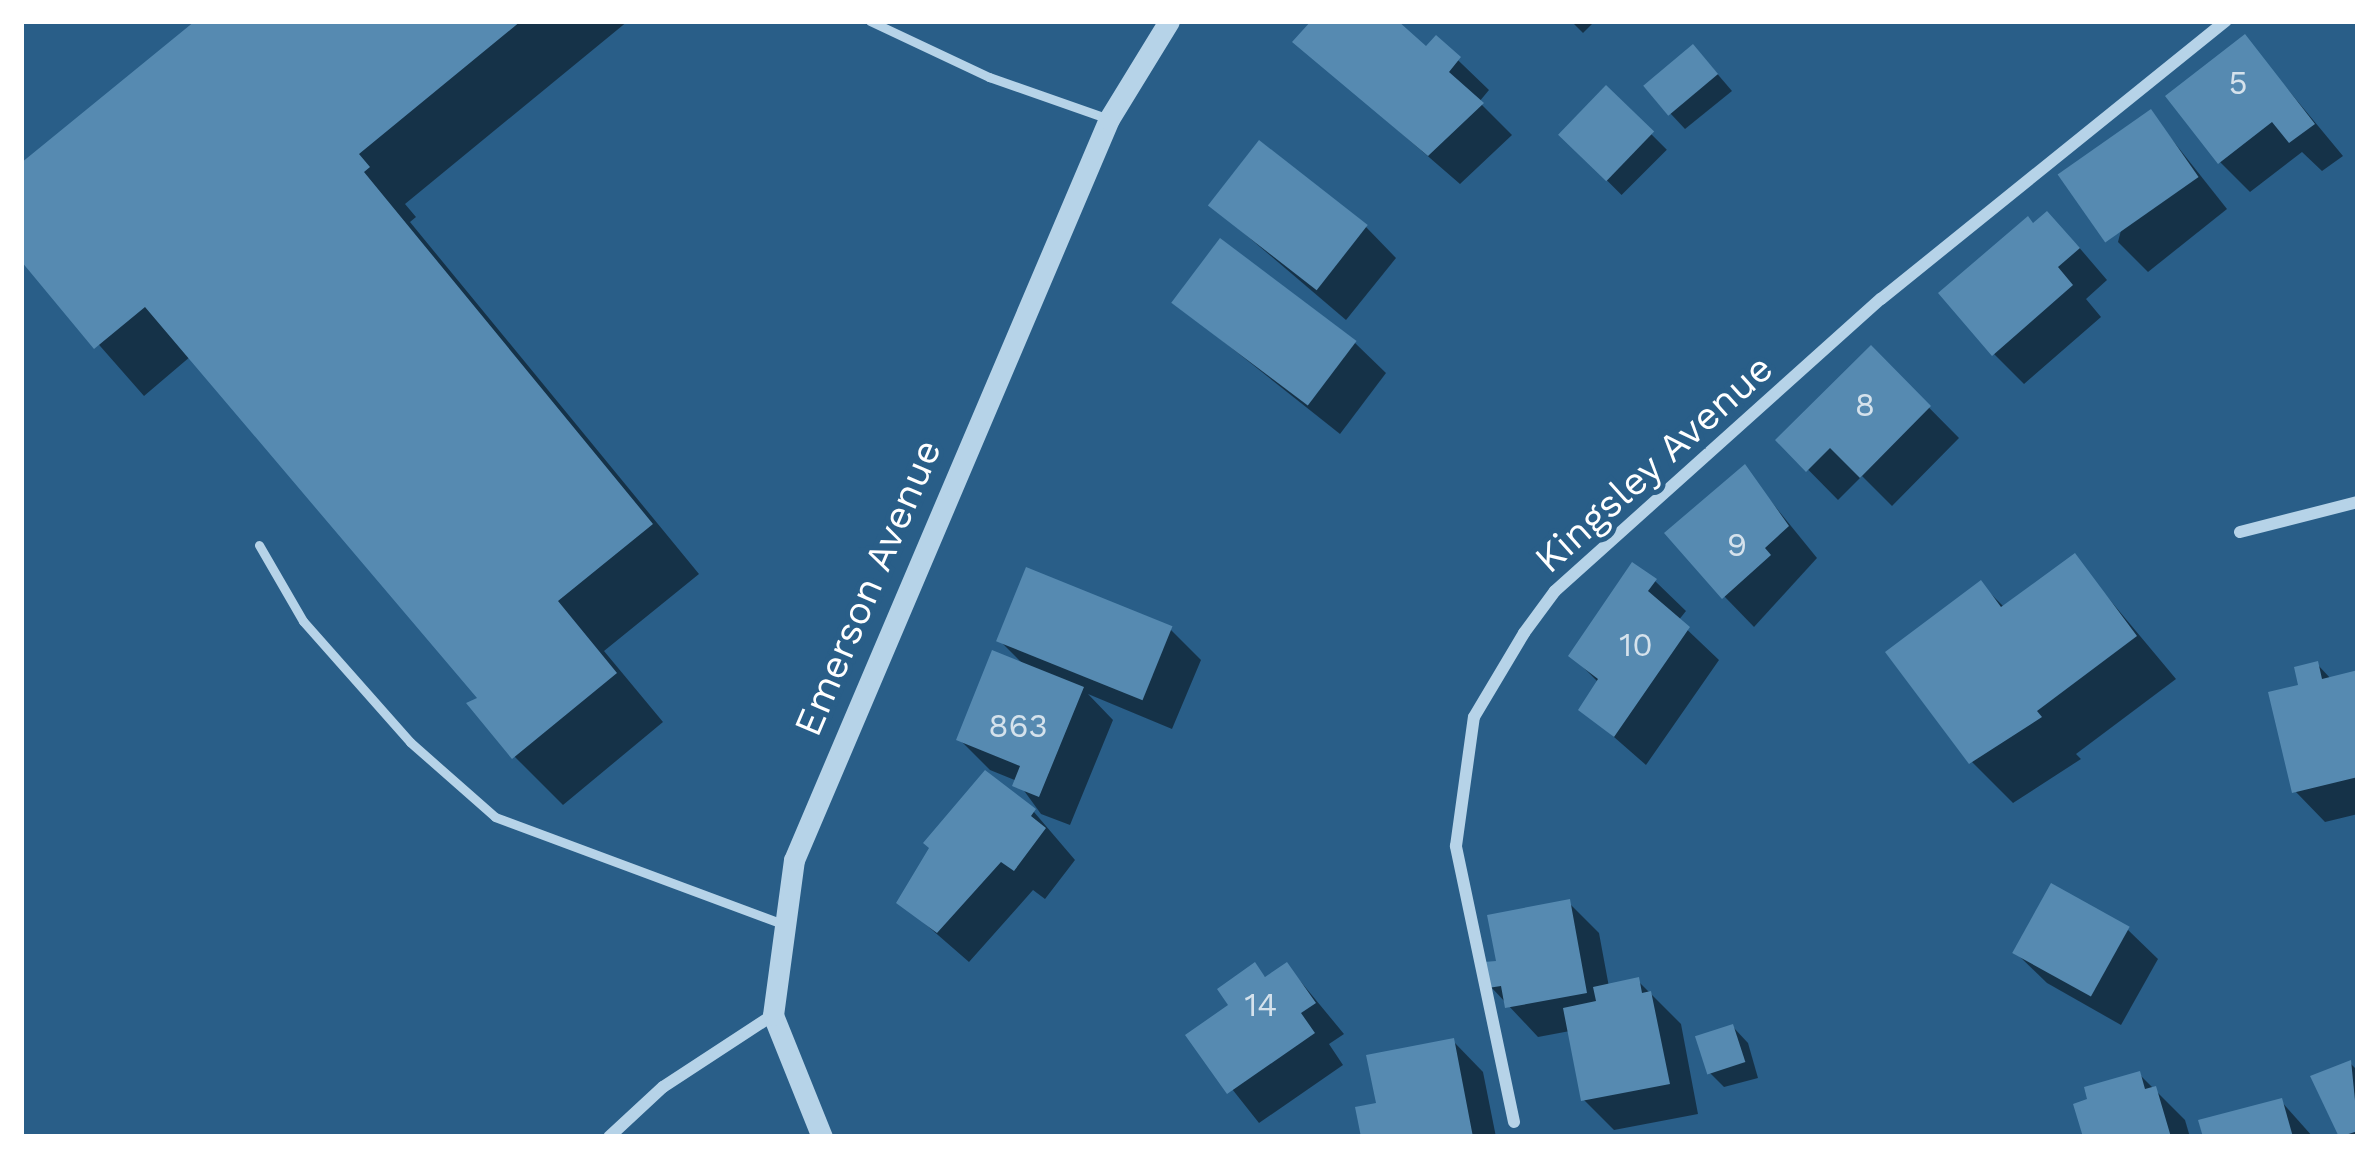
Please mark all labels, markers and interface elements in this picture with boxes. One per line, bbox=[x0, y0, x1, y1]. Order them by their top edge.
house number: 5 bbox=[2228, 63, 2248, 103]
street label: Kingsley Avenue bbox=[1525, 344, 1783, 584]
house number: 8 bbox=[1855, 385, 1875, 425]
street label: Emerson Avenue bbox=[784, 432, 952, 744]
house number: 9 bbox=[1727, 525, 1747, 565]
house number: 10 bbox=[1619, 625, 1653, 665]
house number: 863 bbox=[988, 706, 1048, 746]
house number: 14 bbox=[1244, 985, 1278, 1025]

